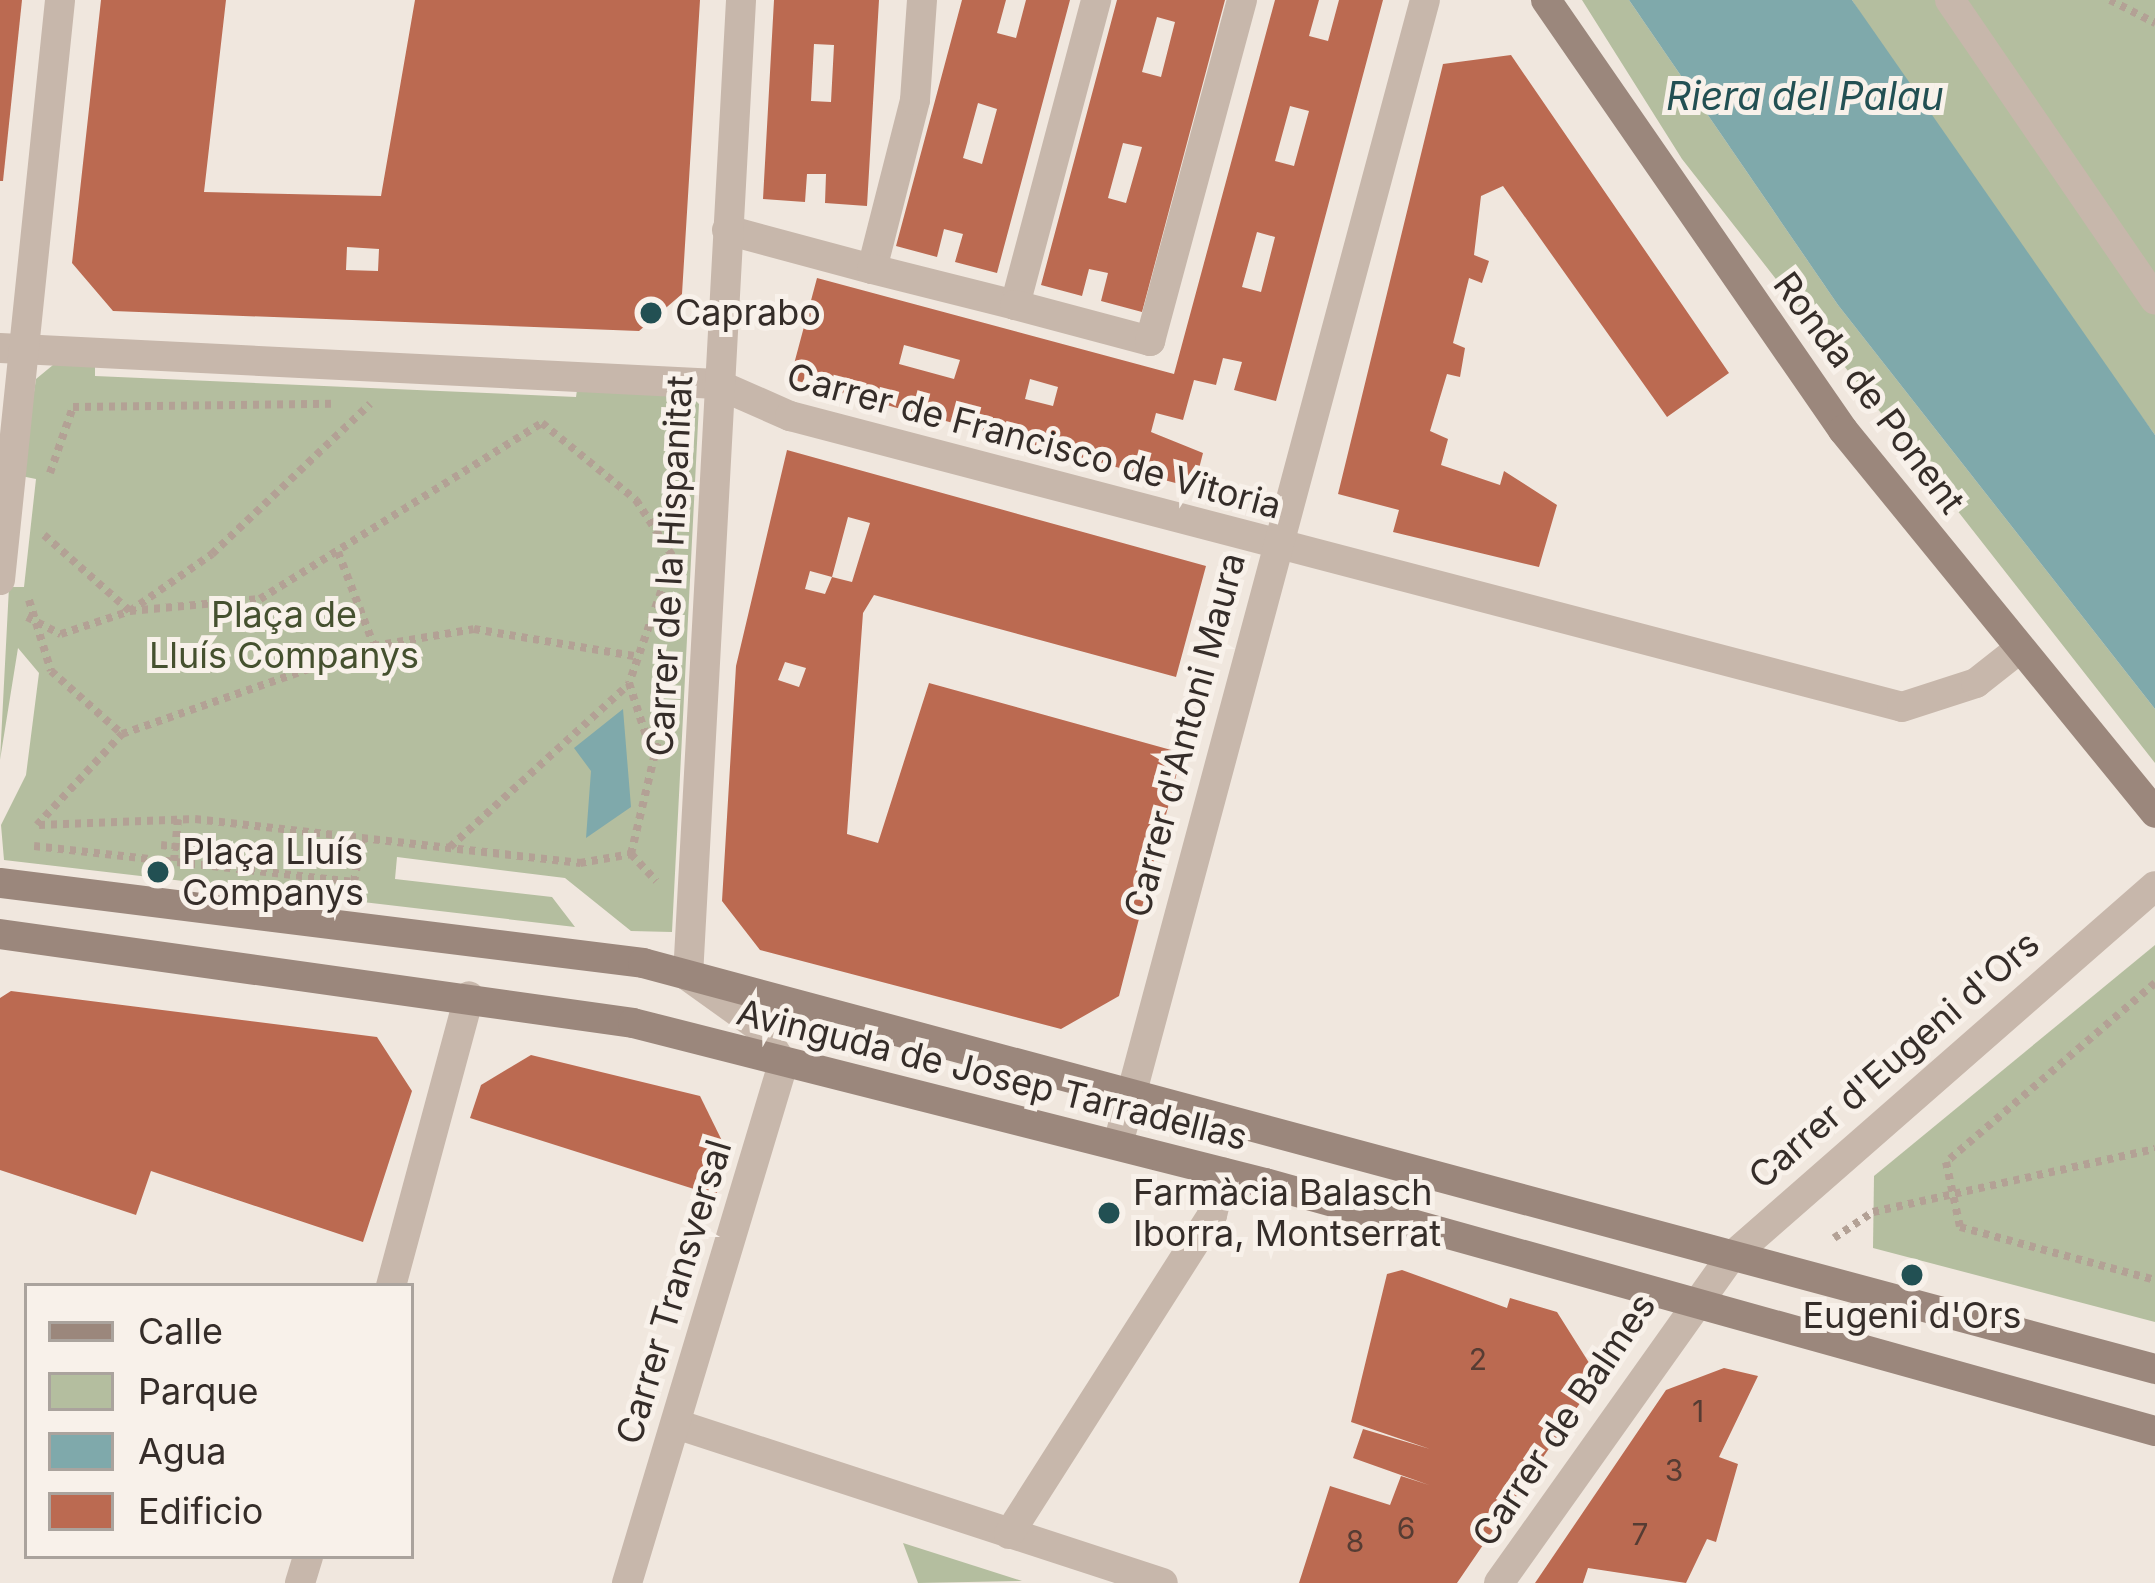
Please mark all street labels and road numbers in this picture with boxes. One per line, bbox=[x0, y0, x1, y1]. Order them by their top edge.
street label: Ronda de Ponent bbox=[1764, 264, 1974, 522]
street label: Carrer de Francisco de Vitoria bbox=[782, 354, 1286, 528]
street label: Carrer de la Hispanitat bbox=[638, 374, 702, 758]
street label: Carrer d'Antoni Maura bbox=[1116, 548, 1254, 922]
street label: Carrer d'Eugeni d'Ors bbox=[1740, 922, 2048, 1198]
street label: Avinguda de Josep Tarradellas bbox=[732, 991, 1252, 1159]
street label: Carrer Transversal bbox=[607, 1135, 741, 1449]
street label: Carrer de Balmes bbox=[1463, 1285, 1665, 1555]

